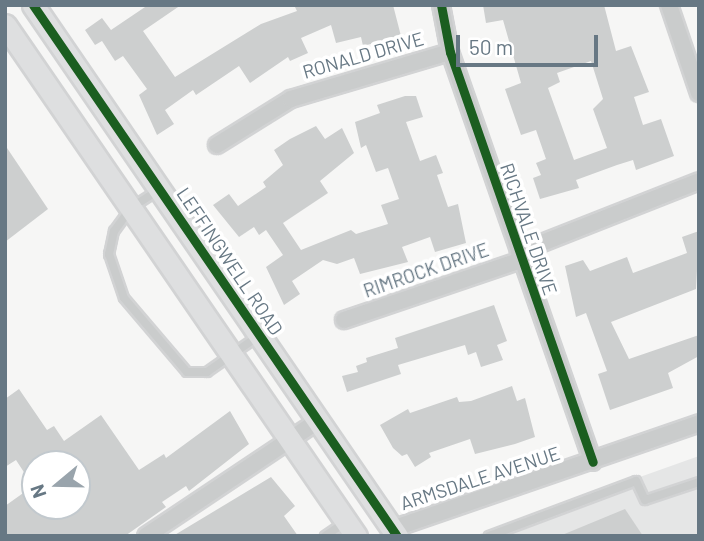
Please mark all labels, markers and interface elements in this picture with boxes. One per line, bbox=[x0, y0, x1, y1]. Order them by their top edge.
scale bar bbox=[459, 21, 601, 65]
street label: RONALD DRIVE bbox=[300, 27, 426, 83]
text: 50 m bbox=[469, 34, 513, 59]
street label: RICHVALE DRIVE bbox=[496, 160, 562, 298]
street label: LEFFINGWELL ROAD bbox=[172, 183, 288, 339]
street label: RIMROCK DRIVE bbox=[360, 238, 492, 302]
street label: ARMSDALE AVENUE bbox=[397, 441, 563, 515]
north arrow bbox=[21, 450, 91, 520]
text: N bbox=[25, 482, 50, 501]

